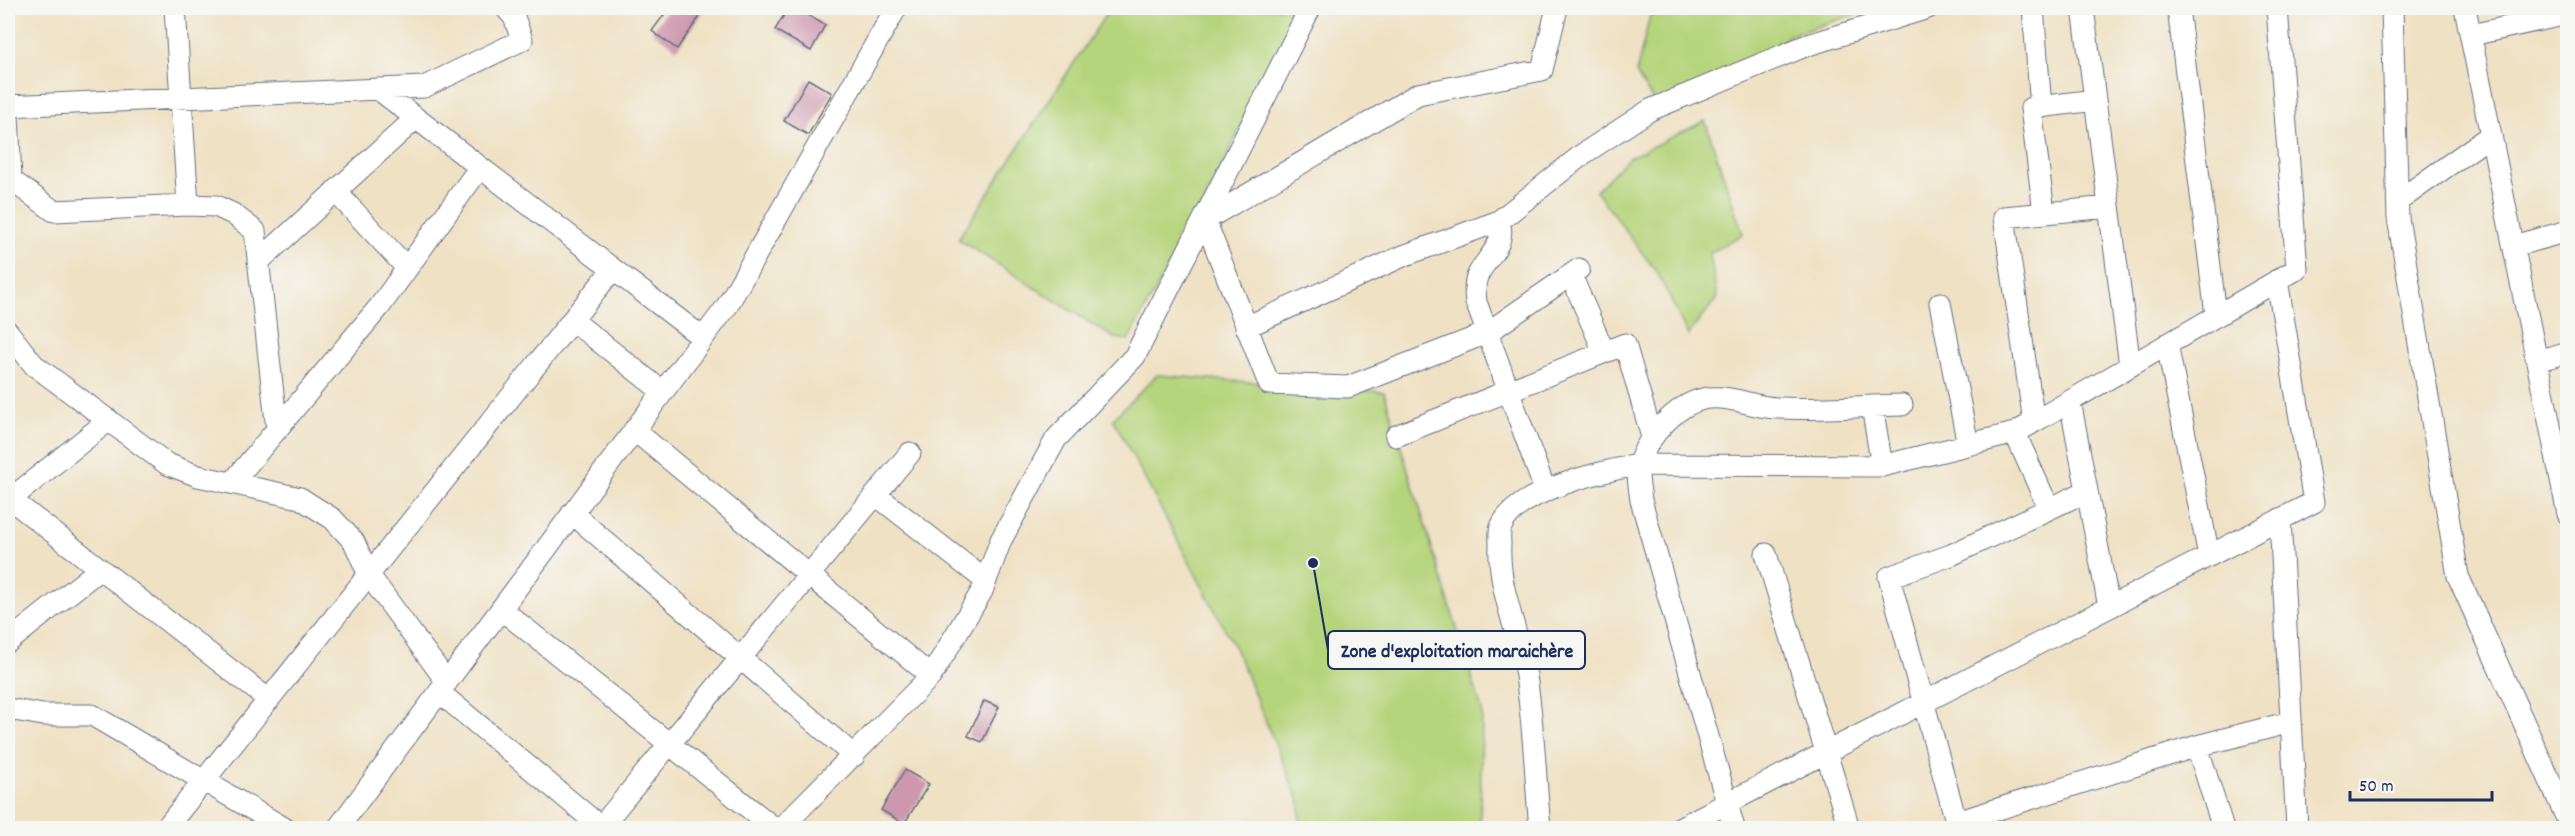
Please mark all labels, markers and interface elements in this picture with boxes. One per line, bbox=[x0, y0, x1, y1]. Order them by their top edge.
callout: Zone d'exploitation maraichère bbox=[1328, 631, 1585, 669]
text: Zone d'exploitation maraichère bbox=[1341, 639, 1573, 667]
scale bar bbox=[2350, 764, 2492, 802]
text: 50 m bbox=[2359, 775, 2394, 800]

